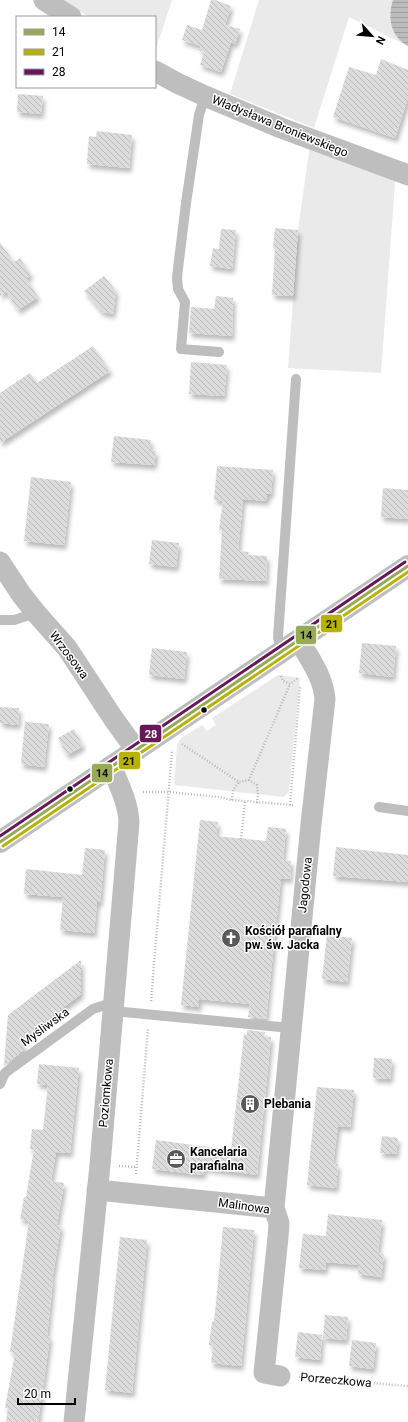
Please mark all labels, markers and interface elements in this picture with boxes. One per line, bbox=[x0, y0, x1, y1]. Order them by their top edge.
legend bbox=[16, 16, 156, 88]
north arrow bbox=[352, 16, 392, 56]
text: 14 bbox=[52, 25, 66, 39]
text: N bbox=[373, 34, 388, 47]
text: 21 bbox=[52, 45, 66, 59]
text: 28 bbox=[52, 65, 66, 79]
street label: Władysława Broniewskiego bbox=[210, 92, 350, 160]
line badge: 21 bbox=[320, 614, 343, 633]
text: 21 bbox=[326, 618, 338, 631]
line badge: 14 bbox=[295, 625, 317, 645]
street label: Wrzosowa bbox=[47, 628, 91, 682]
text: 14 bbox=[300, 629, 313, 642]
unlabelled marker bbox=[199, 705, 209, 715]
line badge: 28 bbox=[139, 724, 162, 743]
text: 28 bbox=[145, 728, 157, 741]
line badge: 21 bbox=[118, 751, 141, 770]
text: 21 bbox=[123, 755, 135, 768]
line badge: 14 bbox=[91, 763, 113, 783]
text: 14 bbox=[96, 767, 109, 780]
unlabelled marker bbox=[65, 784, 75, 794]
street label: Jagodowa bbox=[295, 856, 315, 914]
place label: Kościół parafialny pw. św. Jacka bbox=[245, 924, 343, 952]
church icon: Kościół parafialny pw. św. Jacka bbox=[220, 927, 242, 949]
street label: Myśliwska bbox=[18, 1005, 72, 1049]
street label: Poziomkowa bbox=[96, 1058, 116, 1128]
building icon: Plebania bbox=[239, 1093, 261, 1115]
place label: Plebania bbox=[264, 1097, 311, 1111]
place label: Kancelaria parafialna bbox=[190, 1145, 248, 1173]
office icon: Kancelaria parafialna bbox=[165, 1148, 187, 1170]
street label: Malinowa bbox=[217, 1195, 271, 1217]
street label: Porzeczkowa bbox=[300, 1370, 372, 1390]
scale bar bbox=[18, 1380, 75, 1406]
text: 20 m bbox=[24, 1387, 51, 1401]

